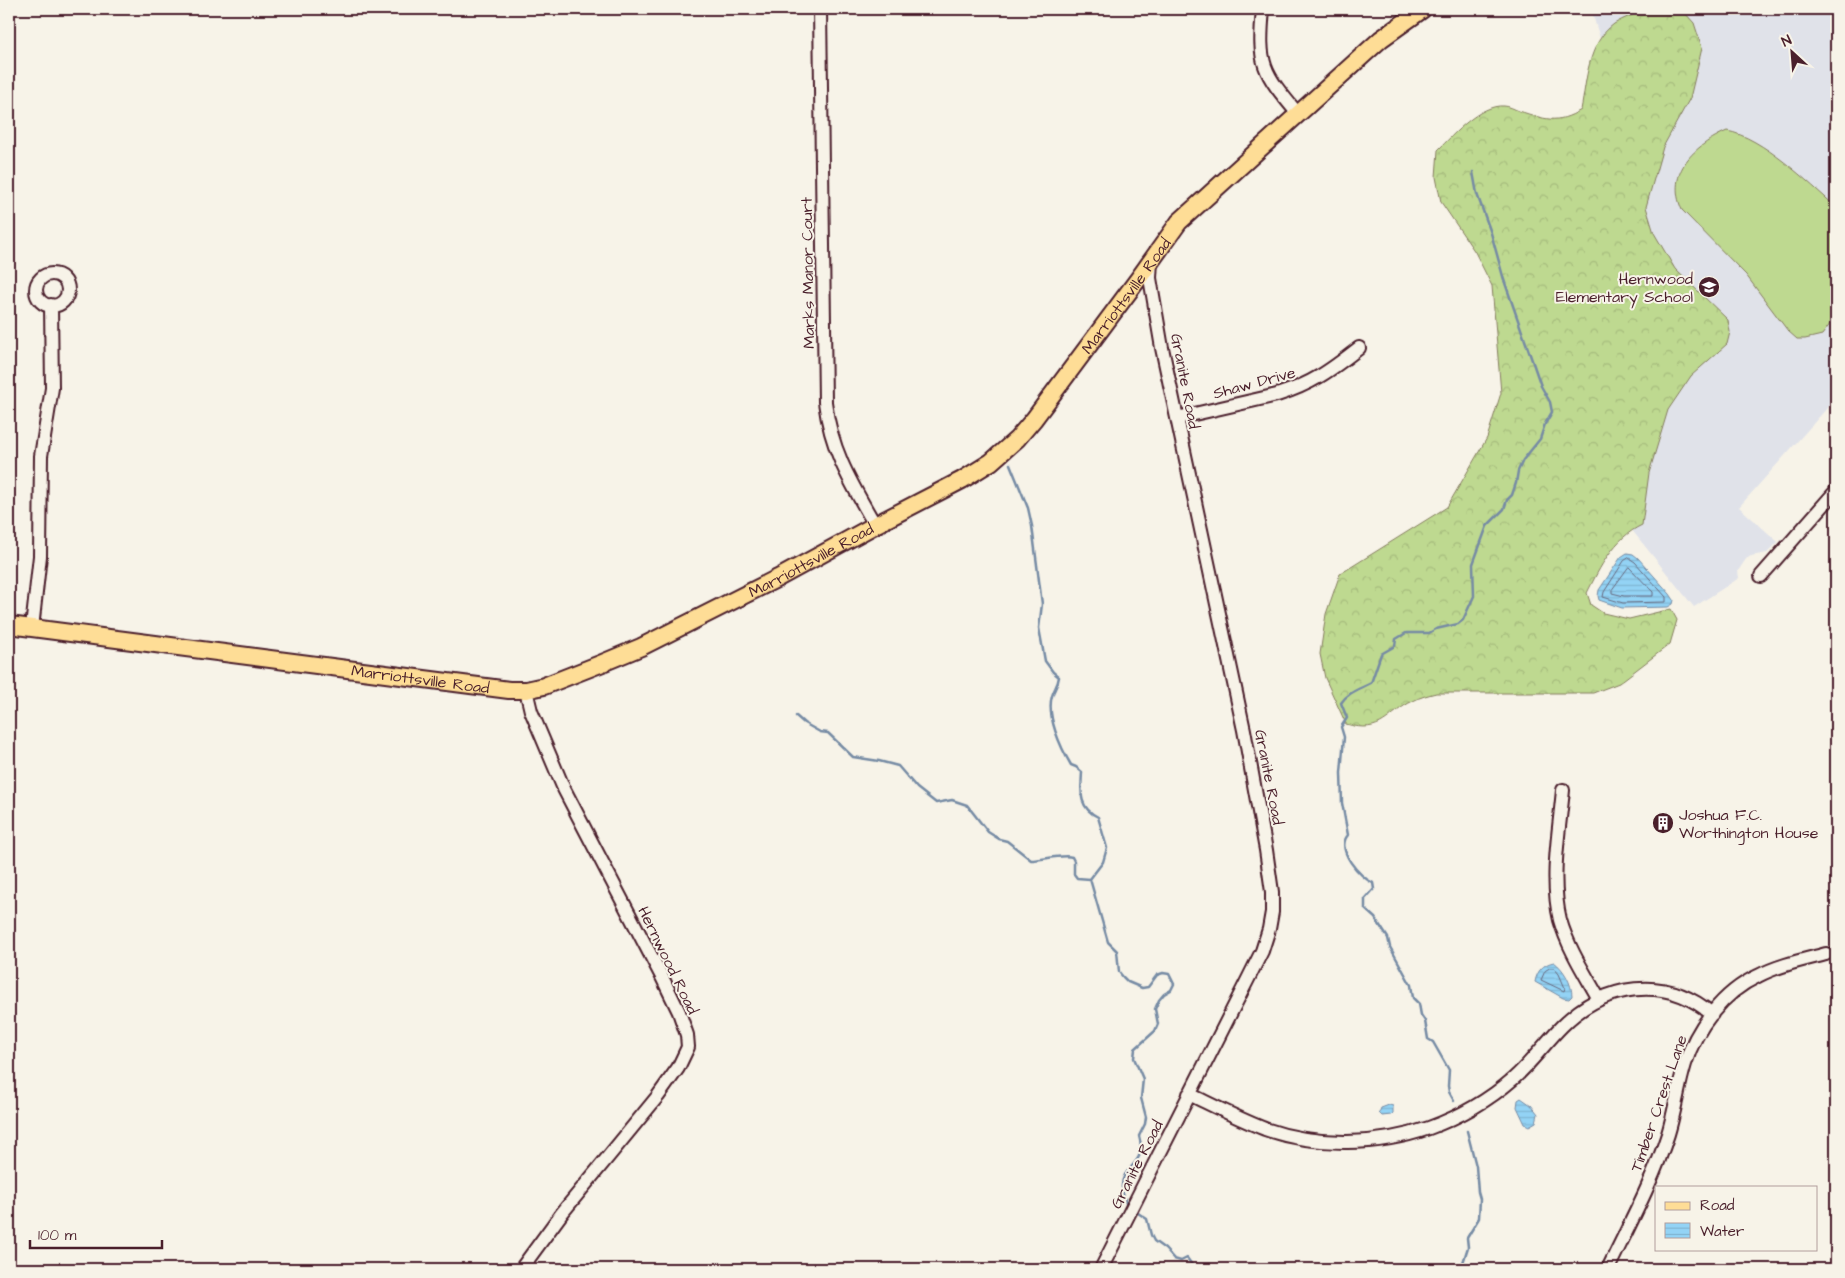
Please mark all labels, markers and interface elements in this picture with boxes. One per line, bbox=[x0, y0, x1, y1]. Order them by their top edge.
north arrow bbox=[1768, 28, 1818, 78]
text: N bbox=[1778, 30, 1795, 52]
street label: Marks Manor Court bbox=[796, 196, 820, 349]
street label: Marriottsville Road bbox=[1076, 234, 1176, 359]
place label: Hernwood Elementary School bbox=[1556, 268, 1693, 309]
school or university icon: Hernwood Elementary School bbox=[1697, 275, 1721, 299]
street label: Granite Road bbox=[1165, 332, 1205, 431]
street label: Shaw Drive bbox=[1211, 361, 1298, 404]
street label: Marriottsville Road bbox=[745, 518, 878, 603]
street label: Marriottsville Road bbox=[350, 660, 491, 699]
street label: Granite Road bbox=[1249, 728, 1289, 827]
place label: Joshua F.C. Worthington House bbox=[1679, 804, 1819, 845]
building icon: Joshua F.C. Worthington House bbox=[1651, 811, 1675, 835]
street label: Hernwood Road bbox=[632, 903, 704, 1018]
street label: Timber Crest Lane bbox=[1625, 1032, 1693, 1175]
street label: Granite Road bbox=[1105, 1116, 1169, 1213]
legend bbox=[1655, 1186, 1818, 1250]
text: Road bbox=[1700, 1195, 1735, 1216]
scale bar bbox=[30, 1218, 162, 1250]
text: Water bbox=[1700, 1221, 1744, 1242]
text: 100 m bbox=[38, 1225, 77, 1246]

